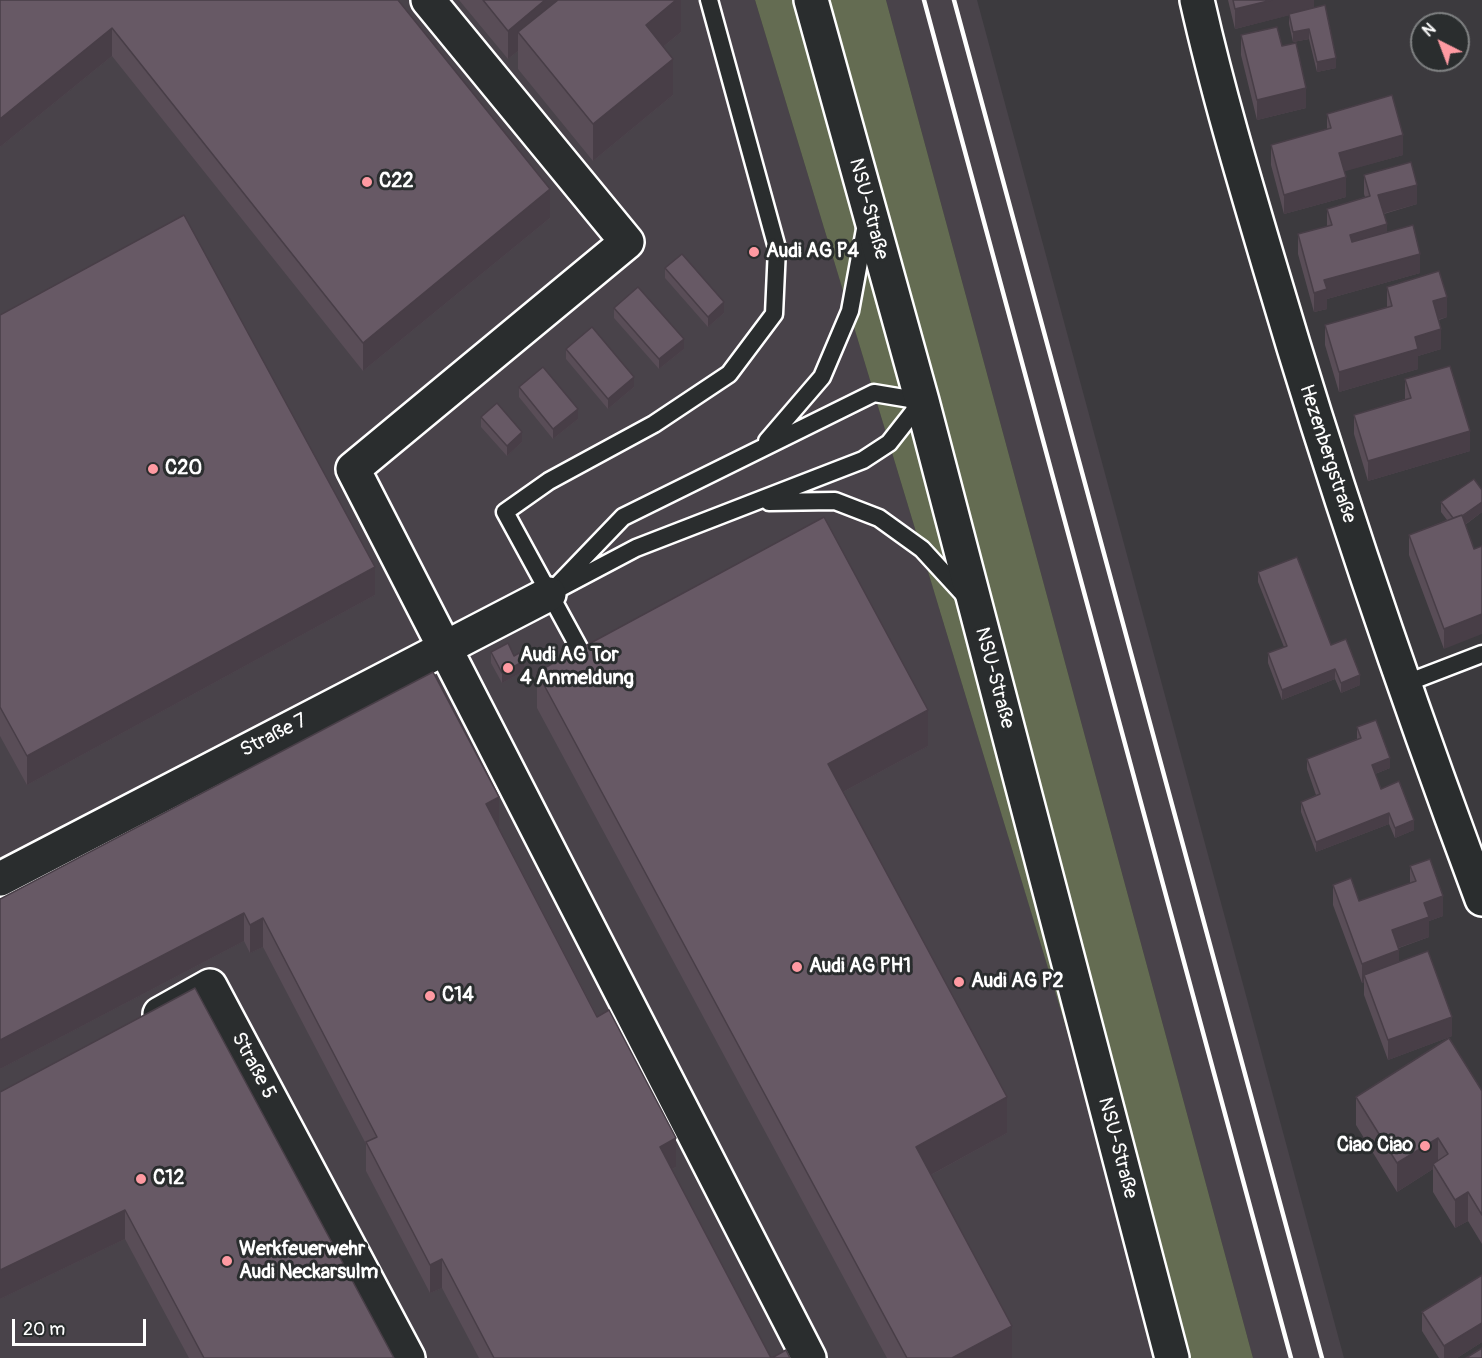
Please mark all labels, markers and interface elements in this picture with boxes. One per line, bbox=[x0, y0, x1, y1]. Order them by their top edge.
north arrow bbox=[1410, 12, 1470, 72]
text: N bbox=[1419, 19, 1440, 41]
street label: NSU-Straße bbox=[843, 156, 893, 262]
place label: C22 bbox=[379, 170, 414, 194]
marker: C22 bbox=[360, 175, 374, 189]
place label: Audi AG P4 bbox=[766, 240, 859, 264]
marker: Audi AG P4 bbox=[747, 245, 761, 259]
street label: Hezenbergstraße bbox=[1293, 382, 1361, 526]
place label: C20 bbox=[165, 457, 202, 481]
marker: C20 bbox=[146, 462, 160, 476]
street label: NSU-Straße bbox=[969, 625, 1019, 731]
place label: Audi AG Tor 4 Anmeldung bbox=[520, 644, 634, 691]
marker: Audi AG Tor 4 Anmeldung bbox=[501, 661, 515, 675]
street label: Straße 7 bbox=[237, 709, 311, 763]
place label: Audi AG PH1 bbox=[809, 955, 911, 979]
marker: Audi AG PH1 bbox=[790, 960, 804, 974]
place label: Audi AG P2 bbox=[971, 970, 1064, 994]
marker: Audi AG P2 bbox=[952, 975, 966, 989]
place label: C14 bbox=[442, 984, 474, 1008]
marker: C14 bbox=[423, 989, 437, 1003]
street label: Straße 5 bbox=[225, 1029, 281, 1103]
street label: NSU-Straße bbox=[1092, 1095, 1142, 1201]
place label: Ciao Ciao bbox=[1337, 1134, 1413, 1158]
marker: Ciao Ciao bbox=[1418, 1139, 1432, 1153]
place label: C12 bbox=[153, 1167, 184, 1191]
marker: C12 bbox=[134, 1172, 148, 1186]
place label: Werkfeuerwehr Audi Neckarsulm bbox=[239, 1238, 378, 1285]
marker: Werkfeuerwehr Audi Neckarsulm bbox=[220, 1254, 234, 1268]
scale bar bbox=[15, 1307, 148, 1345]
text: 20 m bbox=[23, 1318, 65, 1341]

